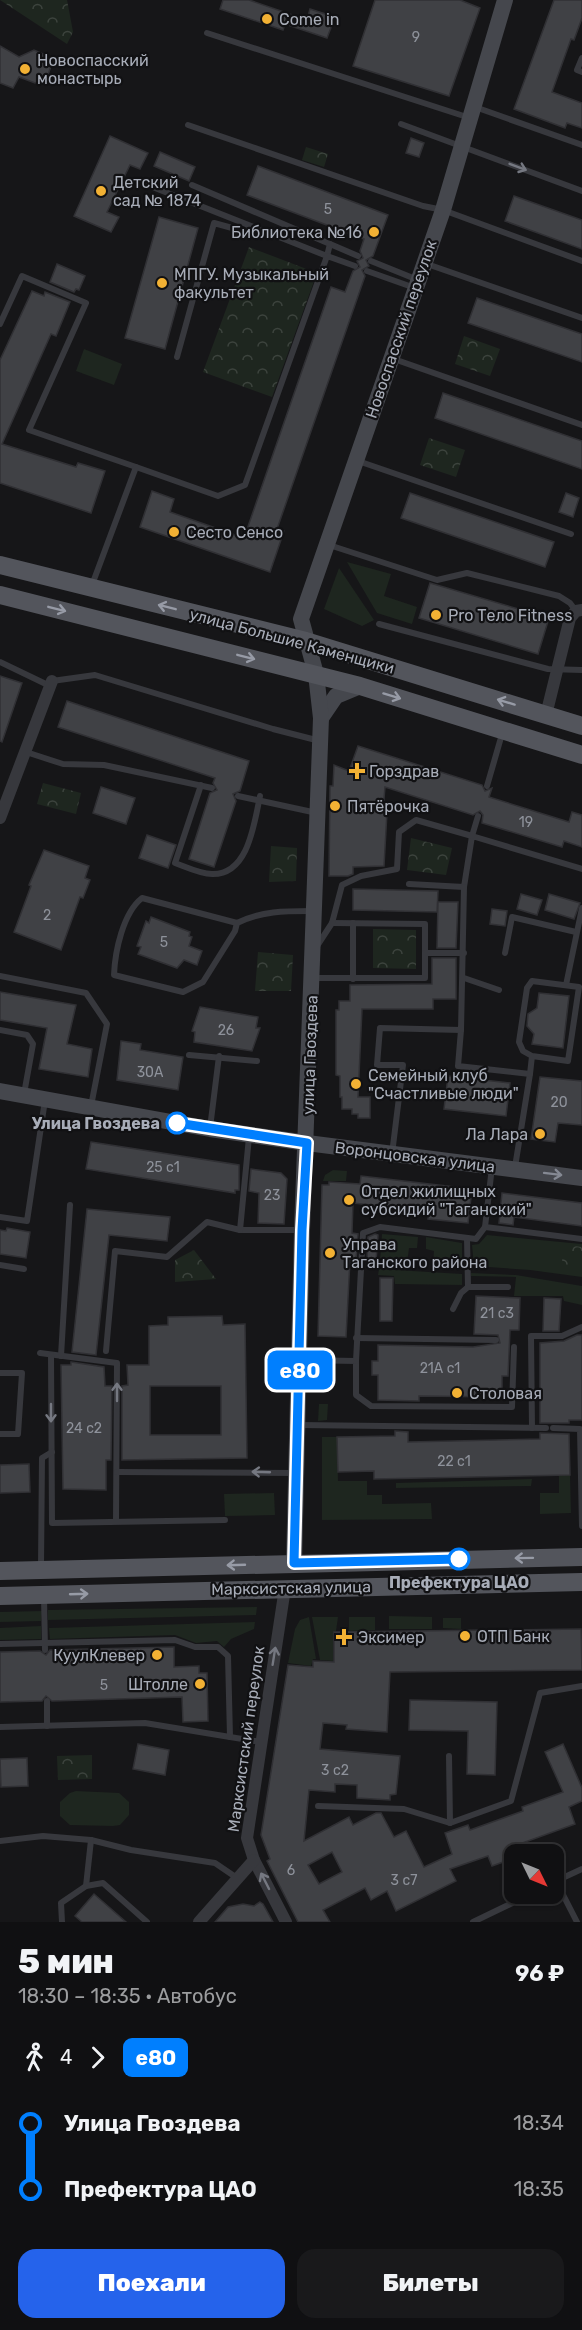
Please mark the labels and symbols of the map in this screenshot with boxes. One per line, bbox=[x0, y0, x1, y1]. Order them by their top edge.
place label: Come in bbox=[279, 10, 340, 29]
marker: Come in bbox=[260, 12, 274, 26]
house number: 9 bbox=[412, 29, 420, 46]
place label: Новоспасский монастырь bbox=[37, 51, 149, 88]
marker: Новоспасский монастырь bbox=[18, 62, 32, 76]
one-way arrow bbox=[508, 162, 527, 173]
place label: Детский сад № 1874 bbox=[113, 173, 201, 210]
marker: Детский сад № 1874 bbox=[94, 184, 108, 198]
house number: 5 bbox=[324, 201, 332, 218]
place label: Библиотека №16 bbox=[231, 223, 362, 242]
marker: Библиотека №16 bbox=[367, 225, 381, 239]
street label: Новоспасский переулок bbox=[361, 237, 441, 421]
place label: МПГУ. Музыкальный факультет bbox=[174, 265, 329, 302]
marker: МПГУ. Музыкальный факультет bbox=[155, 276, 169, 290]
place label: Сесто Сенсо bbox=[186, 523, 283, 542]
marker: Сесто Сенсо bbox=[167, 525, 181, 539]
one-way arrow bbox=[158, 601, 177, 613]
one-way arrow bbox=[47, 604, 66, 616]
street label: улица Большие Каменщики bbox=[187, 604, 397, 678]
place label: Pro Тело Fitness bbox=[448, 606, 572, 625]
marker: Pro Тело Fitness bbox=[429, 608, 443, 622]
one-way arrow bbox=[236, 651, 255, 663]
one-way arrow bbox=[382, 691, 401, 702]
one-way arrow bbox=[497, 696, 516, 707]
place label: Горздрав bbox=[369, 762, 439, 781]
marker: Горздрав bbox=[350, 764, 364, 778]
place label: Пятёрочка bbox=[347, 797, 429, 816]
marker: Пятёрочка bbox=[328, 799, 342, 813]
house number: 19 bbox=[519, 814, 533, 831]
house number: 2 bbox=[43, 907, 51, 924]
house number: 5 bbox=[160, 934, 168, 951]
street label: улица Гвоздева bbox=[298, 995, 322, 1115]
house number: 26 bbox=[218, 1022, 234, 1039]
house number: 30А bbox=[137, 1064, 164, 1081]
place label: Семейный клуб "Счастливые люди" bbox=[368, 1066, 519, 1103]
marker: Семейный клуб "Счастливые люди" bbox=[349, 1077, 363, 1091]
house number: 20 bbox=[550, 1094, 568, 1111]
marker: Улица Гвоздева bbox=[166, 1112, 188, 1134]
place label: Улица Гвоздева bbox=[32, 1114, 160, 1133]
place label: Ла Лара bbox=[465, 1125, 528, 1144]
marker: Ла Лара bbox=[533, 1127, 547, 1141]
street label: Воронцовская улица bbox=[334, 1138, 496, 1176]
house number: 25 с1 bbox=[146, 1159, 180, 1176]
one-way arrow bbox=[542, 1169, 562, 1180]
place label: Отдел жилищных субсидий "Таганский" bbox=[361, 1182, 532, 1219]
house number: 23 bbox=[264, 1187, 280, 1204]
marker: Отдел жилищных субсидий "Таганский" bbox=[342, 1193, 356, 1207]
place label: Управа Таганского района bbox=[342, 1235, 487, 1272]
marker: Управа Таганского района bbox=[323, 1246, 337, 1260]
house number: 21 с3 bbox=[480, 1305, 514, 1322]
line badge: е80 bbox=[266, 1350, 334, 1390]
house number: 21А с1 bbox=[420, 1360, 460, 1377]
one-way arrow bbox=[111, 1383, 123, 1403]
place label: Столовая bbox=[469, 1384, 542, 1403]
marker: Столовая bbox=[450, 1386, 464, 1400]
one-way arrow bbox=[45, 1403, 57, 1423]
house number: 24 с2 bbox=[66, 1420, 102, 1437]
house number: 22 с1 bbox=[437, 1453, 471, 1470]
one-way arrow bbox=[251, 1467, 271, 1478]
marker: Префектура ЦАО bbox=[448, 1548, 470, 1570]
one-way arrow bbox=[514, 1552, 534, 1564]
one-way arrow bbox=[226, 1559, 246, 1570]
place label: Префектура ЦАО bbox=[389, 1573, 529, 1592]
street label: Марксистская улица bbox=[211, 1577, 371, 1599]
one-way arrow bbox=[69, 1588, 89, 1600]
place label: ОТП Банк bbox=[477, 1627, 550, 1646]
marker: Эксимер bbox=[335, 1628, 353, 1646]
place label: Эксимер bbox=[358, 1628, 424, 1647]
marker: ОТП Банк bbox=[458, 1629, 472, 1643]
street label: Марксистский переулок bbox=[224, 1644, 269, 1833]
place label: КуулКлевер bbox=[53, 1646, 145, 1665]
one-way arrow bbox=[269, 1646, 280, 1666]
marker: КуулКлевер bbox=[150, 1648, 164, 1662]
place label: Штолле bbox=[128, 1675, 188, 1694]
house number: 5 bbox=[100, 1677, 108, 1694]
marker: Штолле bbox=[193, 1677, 207, 1691]
house number: 3 с2 bbox=[321, 1762, 349, 1779]
north arrow bbox=[504, 1844, 564, 1904]
house number: 6 bbox=[287, 1862, 295, 1879]
one-way arrow bbox=[258, 1872, 270, 1890]
house number: 3 с7 bbox=[391, 1872, 417, 1889]

